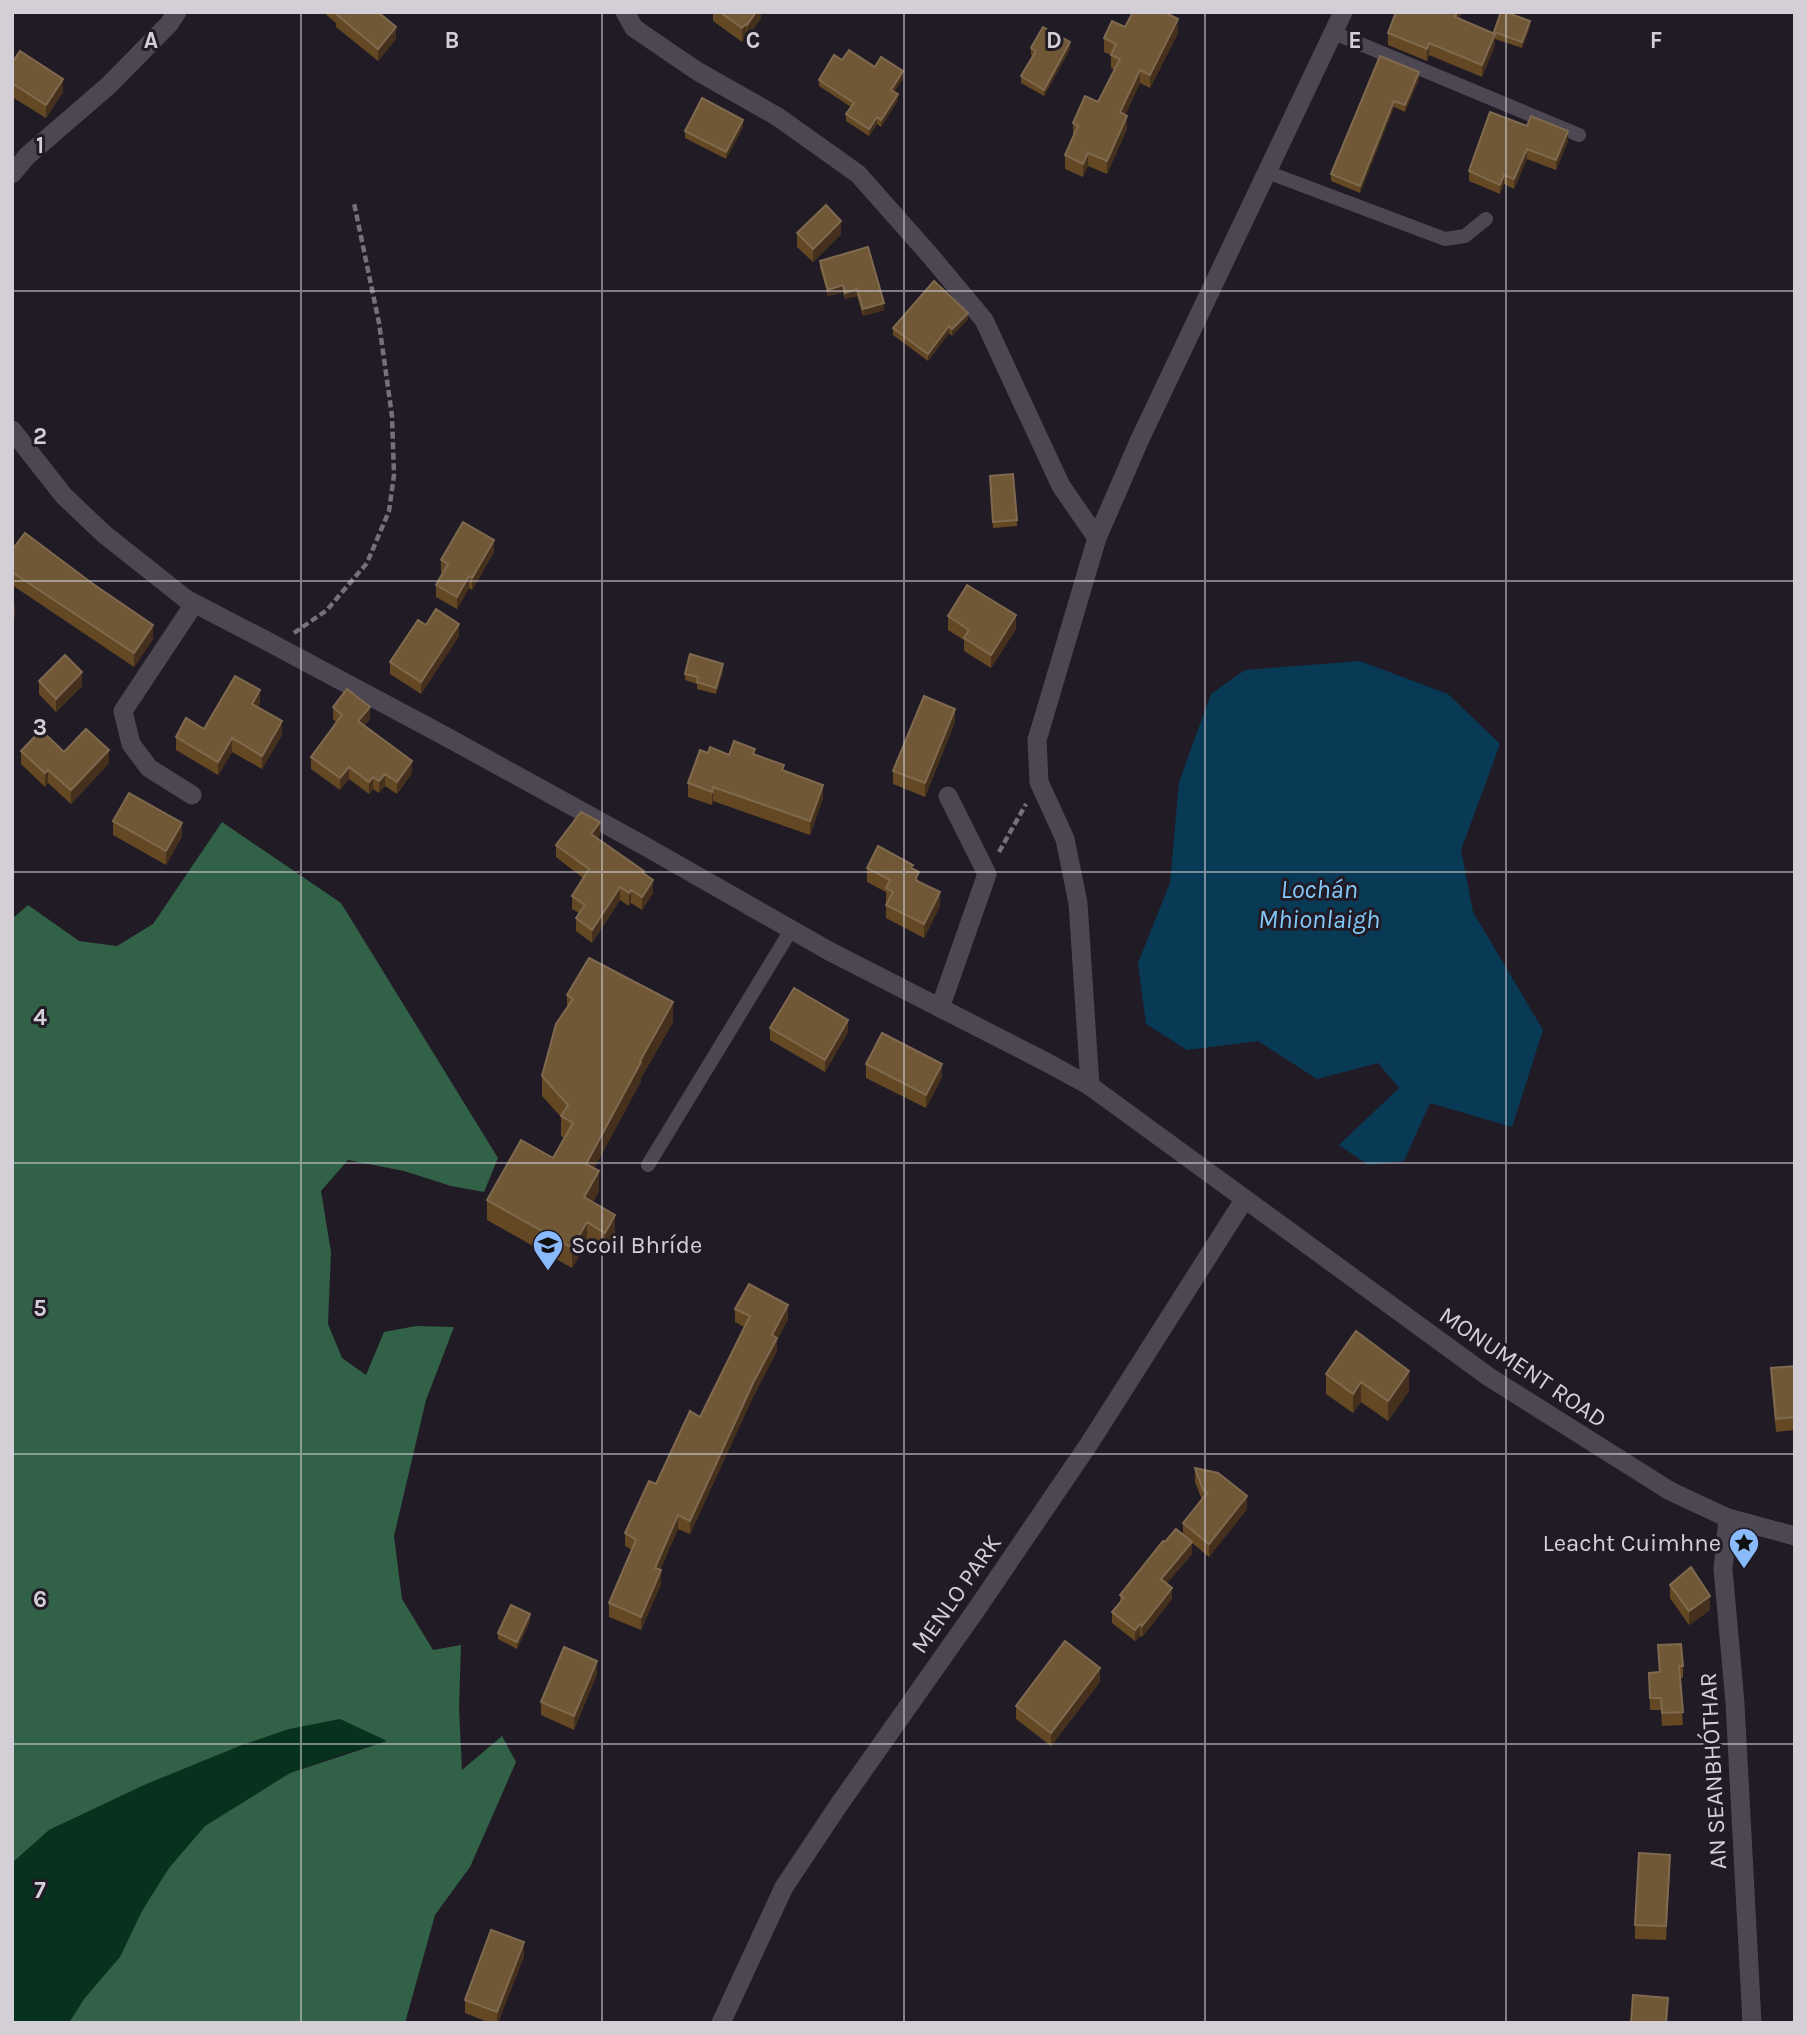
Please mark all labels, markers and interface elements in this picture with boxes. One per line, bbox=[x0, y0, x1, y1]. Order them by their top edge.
text: A bbox=[144, 27, 158, 54]
text: B bbox=[445, 27, 459, 54]
text: C bbox=[746, 27, 760, 54]
text: D bbox=[1046, 27, 1062, 54]
text: E bbox=[1348, 27, 1362, 54]
text: F bbox=[1650, 27, 1662, 54]
text: 1 bbox=[36, 132, 44, 159]
text: 2 bbox=[33, 423, 47, 450]
text: 3 bbox=[33, 714, 47, 741]
water label: Lochán Mhionlaigh bbox=[1258, 874, 1380, 935]
text: 4 bbox=[33, 1004, 47, 1031]
school or university icon: Scoil Bhríde bbox=[531, 1228, 565, 1272]
place label: Scoil Bhríde bbox=[571, 1231, 702, 1259]
text: 5 bbox=[33, 1295, 47, 1322]
street label: MONUMENT ROAD bbox=[1434, 1301, 1612, 1433]
place icon: Leacht Cuimhne bbox=[1727, 1526, 1761, 1570]
street label: MENLO PARK bbox=[905, 1529, 1007, 1659]
place label: Leacht Cuimhne bbox=[1543, 1529, 1721, 1557]
text: 6 bbox=[33, 1586, 47, 1613]
street label: AN SEANBHÓTHAR bbox=[1694, 1672, 1732, 1870]
text: 7 bbox=[34, 1877, 46, 1904]

